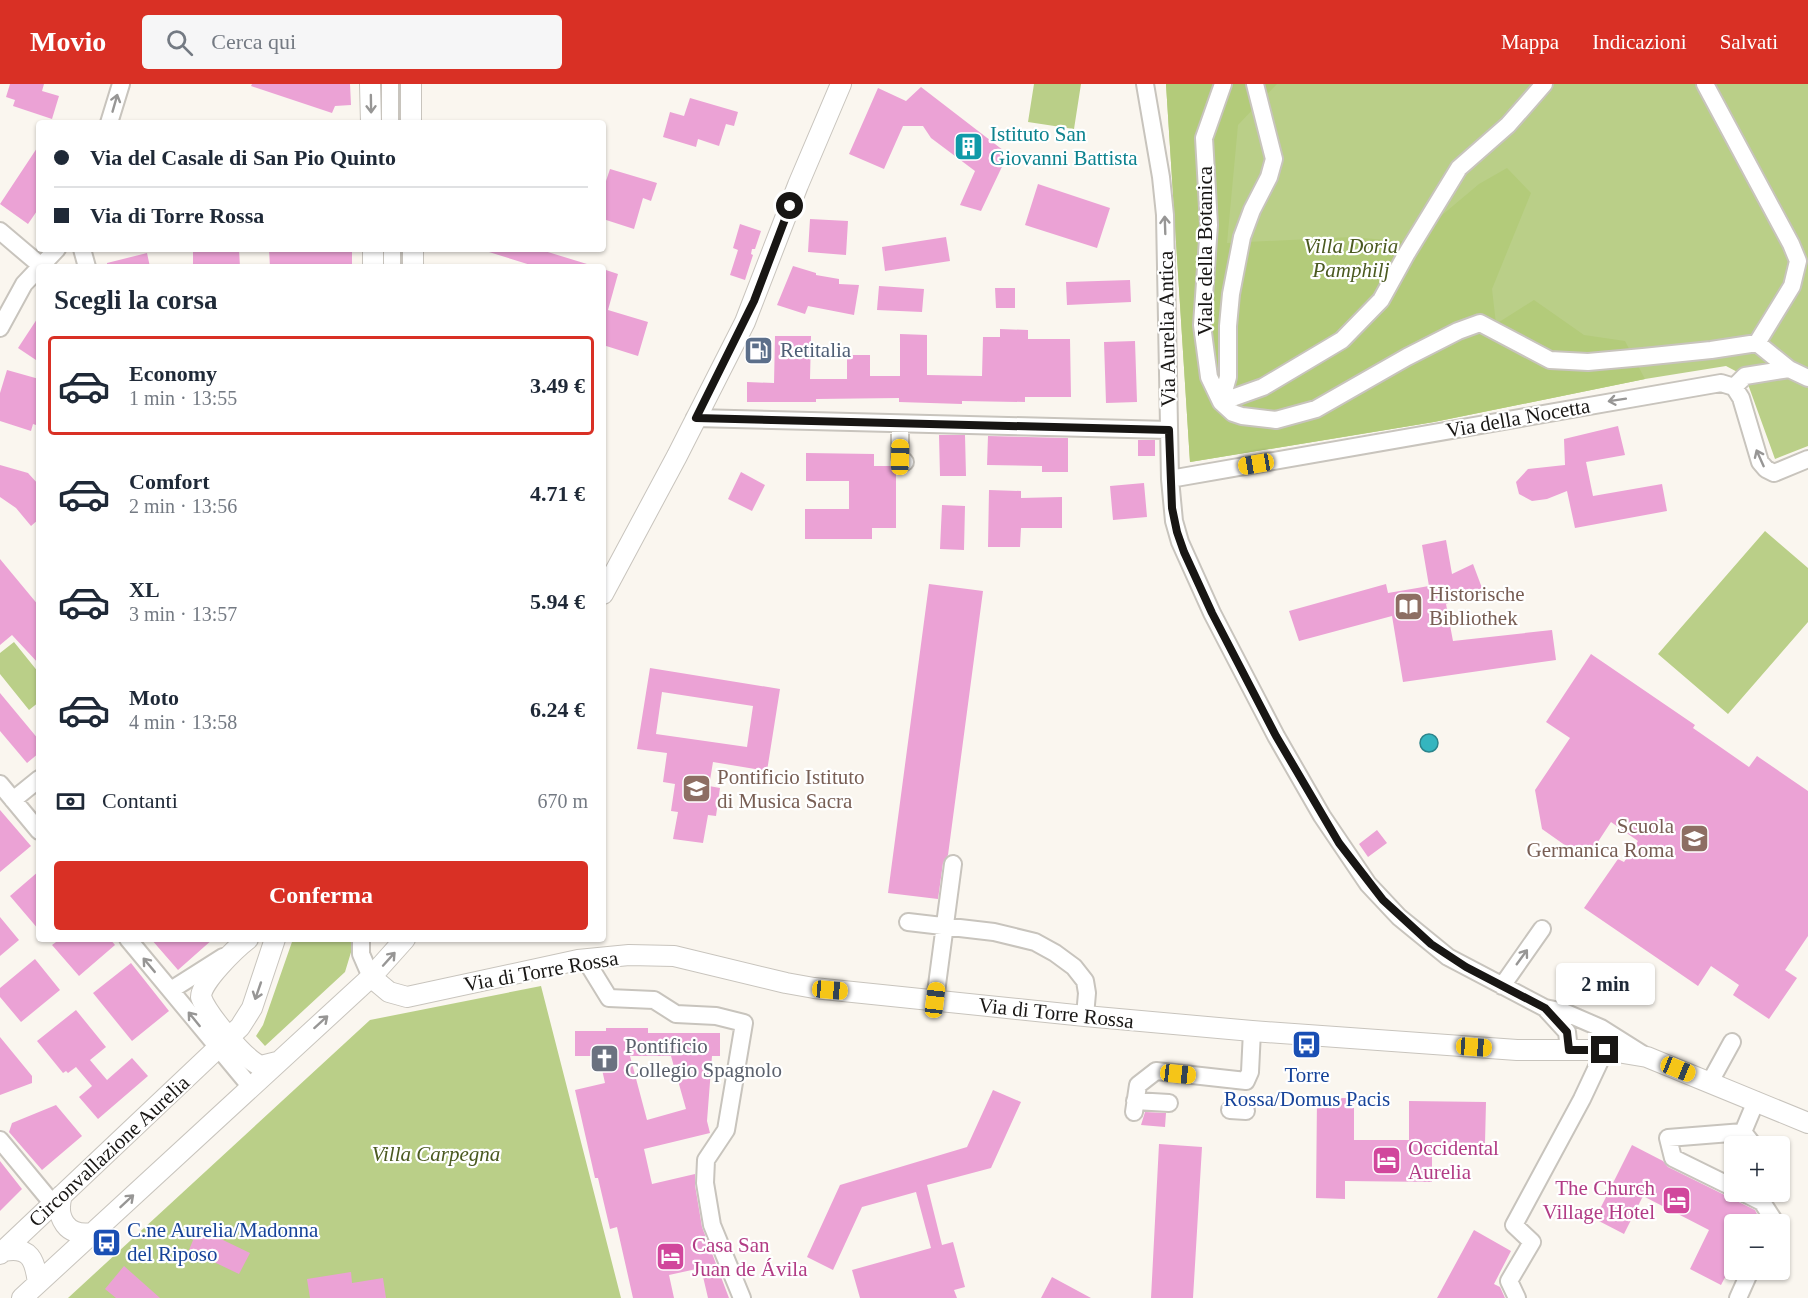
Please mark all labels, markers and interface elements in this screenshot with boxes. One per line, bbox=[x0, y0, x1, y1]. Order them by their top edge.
search box bbox=[142, 15, 562, 69]
text: Movio bbox=[30, 26, 106, 57]
icon: search bbox=[163, 26, 196, 59]
text: Cerca qui bbox=[211, 29, 296, 54]
text: Mappa bbox=[1501, 30, 1559, 54]
text: Indicazioni bbox=[1592, 30, 1687, 54]
text: Salvati bbox=[1720, 30, 1778, 54]
one-way arrow bbox=[365, 93, 376, 113]
one-way arrow bbox=[110, 94, 121, 113]
place label: Istituto San Giovanni Battista bbox=[990, 122, 1138, 170]
building icon: Istituto San Giovanni Battista bbox=[953, 130, 985, 162]
text: Via del Casale di San Pio Quinto bbox=[90, 145, 396, 170]
street label: Viale della Botanica bbox=[1193, 165, 1217, 336]
route start bbox=[776, 192, 803, 219]
text: Via di Torre Rossa bbox=[90, 203, 264, 228]
one-way arrow bbox=[1160, 215, 1171, 235]
park label: Villa Doria Pamphilj bbox=[1304, 234, 1398, 282]
street label: Via Aurelia Antica bbox=[1154, 250, 1180, 407]
text: Scegli la corsa bbox=[54, 285, 217, 315]
fuel station icon: Retitalia bbox=[743, 334, 775, 366]
place label: Retitalia bbox=[780, 338, 852, 362]
icon: car bbox=[57, 359, 111, 413]
text: Economy bbox=[129, 361, 217, 386]
text: 3.49 € bbox=[530, 373, 585, 398]
text: 1 min · 13:55 bbox=[129, 387, 237, 409]
street label: Via della Nocetta bbox=[1444, 393, 1592, 442]
one-way arrow bbox=[1608, 395, 1627, 406]
car bbox=[891, 439, 909, 475]
one-way arrow bbox=[1754, 450, 1765, 468]
car bbox=[1237, 452, 1275, 476]
icon: car bbox=[57, 467, 111, 521]
text: Comfort bbox=[129, 469, 210, 494]
text: 4.71 € bbox=[530, 481, 585, 506]
text: 2 min · 13:56 bbox=[129, 495, 237, 517]
icon: car bbox=[57, 575, 111, 629]
text: XL bbox=[129, 577, 160, 602]
place label: Historische Bibliothek bbox=[1429, 582, 1525, 630]
text: 5.94 € bbox=[530, 589, 585, 614]
library icon: Historische Bibliothek bbox=[1392, 590, 1424, 622]
text: 3 min · 13:57 bbox=[129, 603, 237, 625]
icon: car bbox=[57, 683, 111, 737]
text: Moto bbox=[129, 685, 179, 710]
text: 6.24 € bbox=[530, 697, 585, 722]
text: 4 min · 13:58 bbox=[129, 711, 237, 733]
place label: Pontificio Istituto di Musica Sacra bbox=[717, 765, 865, 813]
school or university icon: Pontificio Istituto di Musica Sacra bbox=[680, 773, 712, 805]
icon: cash bbox=[54, 785, 87, 818]
text: Contanti bbox=[102, 788, 178, 813]
text: 670 m bbox=[537, 790, 588, 812]
place label: Scuola Germanica Roma bbox=[1526, 814, 1675, 862]
school or university icon: Scuola Germanica Roma bbox=[1679, 822, 1711, 854]
button: Conferma bbox=[54, 861, 588, 930]
street label: Via di Torre Rossa bbox=[462, 946, 621, 996]
one-way arrow bbox=[1516, 950, 1528, 966]
one-way arrow bbox=[382, 951, 396, 966]
one-way arrow bbox=[143, 957, 156, 973]
callout: 2 min bbox=[1556, 963, 1654, 1005]
text: 2 min bbox=[1581, 973, 1630, 995]
car bbox=[811, 979, 849, 1001]
one-way arrow bbox=[252, 981, 263, 1000]
car bbox=[924, 981, 946, 1019]
street label: Via di Torre Rossa bbox=[977, 993, 1136, 1033]
one-way arrow bbox=[188, 1011, 201, 1027]
one-way arrow bbox=[313, 1015, 328, 1029]
bus stop icon: Torre Rossa/Domus Pacis bbox=[1291, 1028, 1323, 1060]
place label: Pontificio Collegio Spagnolo bbox=[625, 1034, 782, 1082]
route end bbox=[1591, 1036, 1618, 1063]
car bbox=[1455, 1037, 1493, 1057]
church icon: Pontificio Collegio Spagnolo bbox=[588, 1042, 620, 1074]
car bbox=[1658, 1054, 1698, 1084]
car bbox=[1159, 1063, 1197, 1085]
place label: Torre Rossa/Domus Pacis bbox=[1224, 1063, 1390, 1111]
street label: Circonvallazione Aurelia bbox=[24, 1070, 195, 1232]
place label: Occidental Aurelia bbox=[1408, 1136, 1499, 1184]
map controls bbox=[1724, 1136, 1790, 1280]
button: + bbox=[1724, 1136, 1790, 1202]
park label: Villa Carpegna bbox=[372, 1142, 500, 1166]
hotel icon: Occidental Aurelia bbox=[1371, 1144, 1403, 1176]
place label: The Church Village Hotel bbox=[1543, 1176, 1655, 1224]
hotel icon: The Church Village Hotel bbox=[1660, 1184, 1692, 1216]
one-way arrow bbox=[119, 1194, 134, 1208]
button: − bbox=[1724, 1214, 1790, 1280]
place label: C.ne Aurelia/Madonna del Riposo bbox=[127, 1218, 319, 1266]
bus stop icon: C.ne Aurelia/Madonna del Riposo bbox=[90, 1226, 122, 1258]
place label: Casa San Juan de Ávila bbox=[692, 1233, 808, 1281]
hotel icon: Casa San Juan de Ávila bbox=[655, 1241, 687, 1273]

